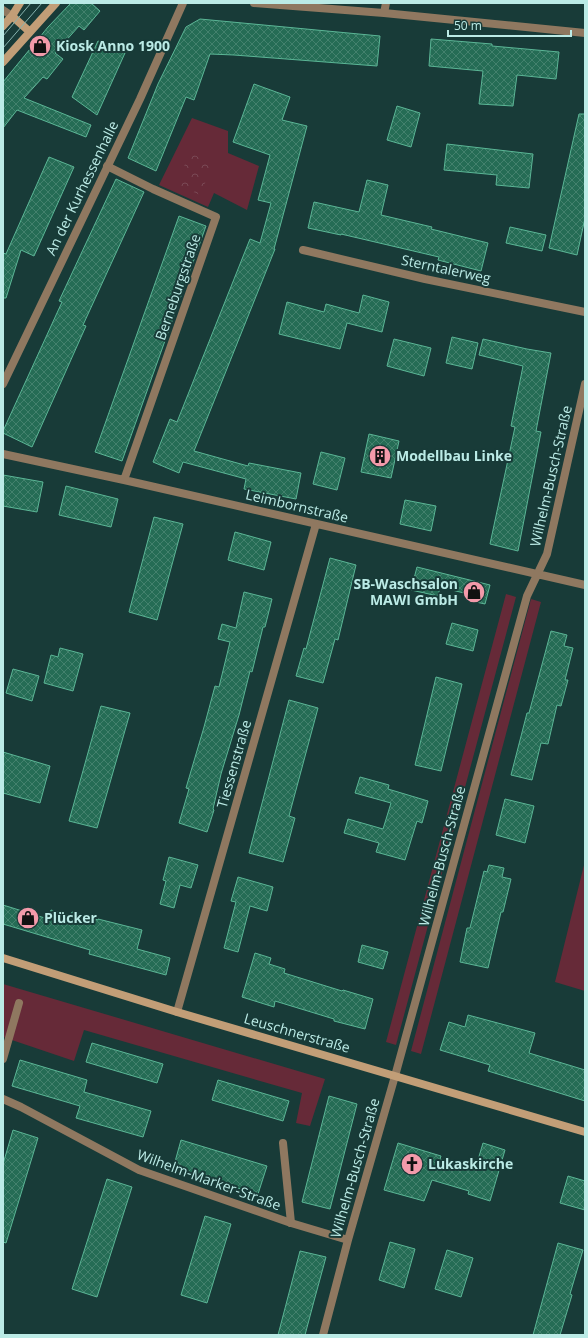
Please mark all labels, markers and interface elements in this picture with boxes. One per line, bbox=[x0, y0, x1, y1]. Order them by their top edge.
scale bar bbox=[448, 12, 571, 38]
text: 50 m bbox=[454, 17, 482, 34]
shop icon: Kiosk Anno 1900 bbox=[27, 33, 53, 59]
place label: Kiosk Anno 1900 bbox=[56, 36, 170, 55]
street label: An der Kurhessenhalle bbox=[41, 117, 122, 258]
street label: Berneburgstraße bbox=[150, 231, 205, 343]
street label: Sterntalerweg bbox=[400, 250, 493, 287]
street label: Wilhelm-Busch-Straße bbox=[525, 403, 576, 548]
building icon: Modellbau Linke bbox=[367, 443, 393, 469]
place label: Modellbau Linke bbox=[396, 446, 512, 465]
street label: Leimbornstraße bbox=[244, 484, 350, 527]
place label: SB-Waschsalon MAWI GmbH bbox=[353, 574, 458, 609]
shop icon: SB-Waschsalon MAWI GmbH bbox=[461, 579, 487, 605]
street label: Tiessenstraße bbox=[212, 718, 255, 810]
street label: Wilhelm-Busch-Straße bbox=[414, 784, 469, 928]
shop icon: Plücker bbox=[15, 905, 41, 931]
place label: Plücker bbox=[44, 908, 97, 927]
street label: Leuschnerstraße bbox=[242, 1008, 353, 1057]
street label: Wilhelm-Busch-Straße bbox=[326, 1096, 384, 1240]
street label: Wilhelm-Marker-Straße bbox=[135, 1145, 284, 1214]
church icon: Lukaskirche bbox=[399, 1151, 425, 1177]
place label: Lukaskirche bbox=[428, 1154, 513, 1173]

